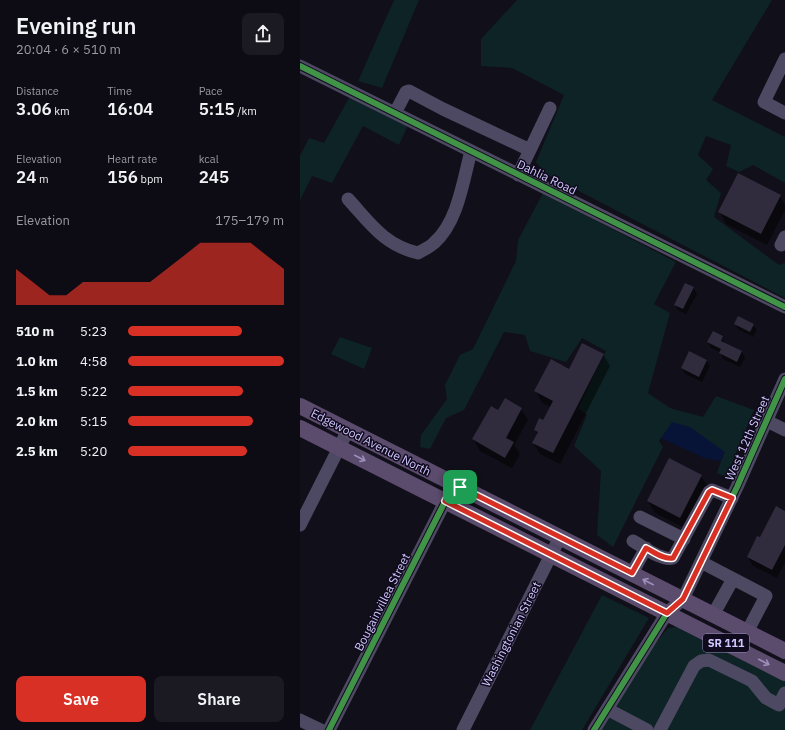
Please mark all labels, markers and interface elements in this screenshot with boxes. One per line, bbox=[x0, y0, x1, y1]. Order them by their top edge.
text: Evening run bbox=[16, 11, 136, 40]
button: share bbox=[242, 13, 284, 55]
text: 20:04 · 6 × 510 m bbox=[16, 41, 121, 58]
text: Distance bbox=[16, 84, 59, 98]
text: Time bbox=[107, 84, 132, 98]
text: Pace bbox=[199, 84, 223, 98]
text: 3.06 bbox=[16, 98, 52, 120]
text: 16:04 bbox=[107, 98, 154, 120]
text: 5:15 bbox=[199, 98, 235, 120]
text: km bbox=[52, 104, 70, 118]
text: /km bbox=[235, 104, 257, 118]
text: Elevation bbox=[16, 152, 62, 166]
text: Heart rate bbox=[107, 152, 157, 166]
text: kcal bbox=[199, 152, 219, 166]
street label: Dahlia Road bbox=[515, 156, 579, 198]
text: 24 bbox=[16, 166, 36, 188]
text: 156 bbox=[107, 166, 138, 188]
text: 245 bbox=[199, 166, 229, 188]
text: m bbox=[36, 172, 49, 186]
text: bpm bbox=[138, 172, 163, 186]
text: Elevation bbox=[16, 212, 70, 229]
text: 175–179 m bbox=[215, 212, 284, 229]
text: 510 m bbox=[16, 323, 54, 340]
text: 5:23 bbox=[80, 323, 107, 340]
text: 1.0 km bbox=[16, 353, 58, 370]
text: 4:58 bbox=[80, 353, 107, 370]
text: 1.5 km bbox=[16, 383, 58, 400]
text: 5:22 bbox=[80, 383, 107, 400]
street label: West 12th Street bbox=[722, 393, 772, 483]
street label: Edgewood Avenue North bbox=[309, 405, 433, 479]
text: 2.0 km bbox=[16, 413, 58, 430]
text: 5:15 bbox=[80, 413, 107, 430]
text: 2.5 km bbox=[16, 443, 58, 460]
text: 5:20 bbox=[80, 443, 107, 460]
one-way arrow bbox=[354, 455, 366, 462]
pin bbox=[443, 470, 477, 504]
icon: arrive bbox=[449, 476, 471, 498]
street label: Bougainvillea Street bbox=[351, 551, 413, 653]
one-way arrow bbox=[643, 578, 655, 585]
street label: Washingtonian Street bbox=[478, 579, 544, 689]
road number: SR 111 bbox=[703, 634, 749, 652]
one-way arrow bbox=[758, 659, 770, 667]
button: Save bbox=[16, 676, 146, 722]
button: Share bbox=[154, 676, 284, 722]

